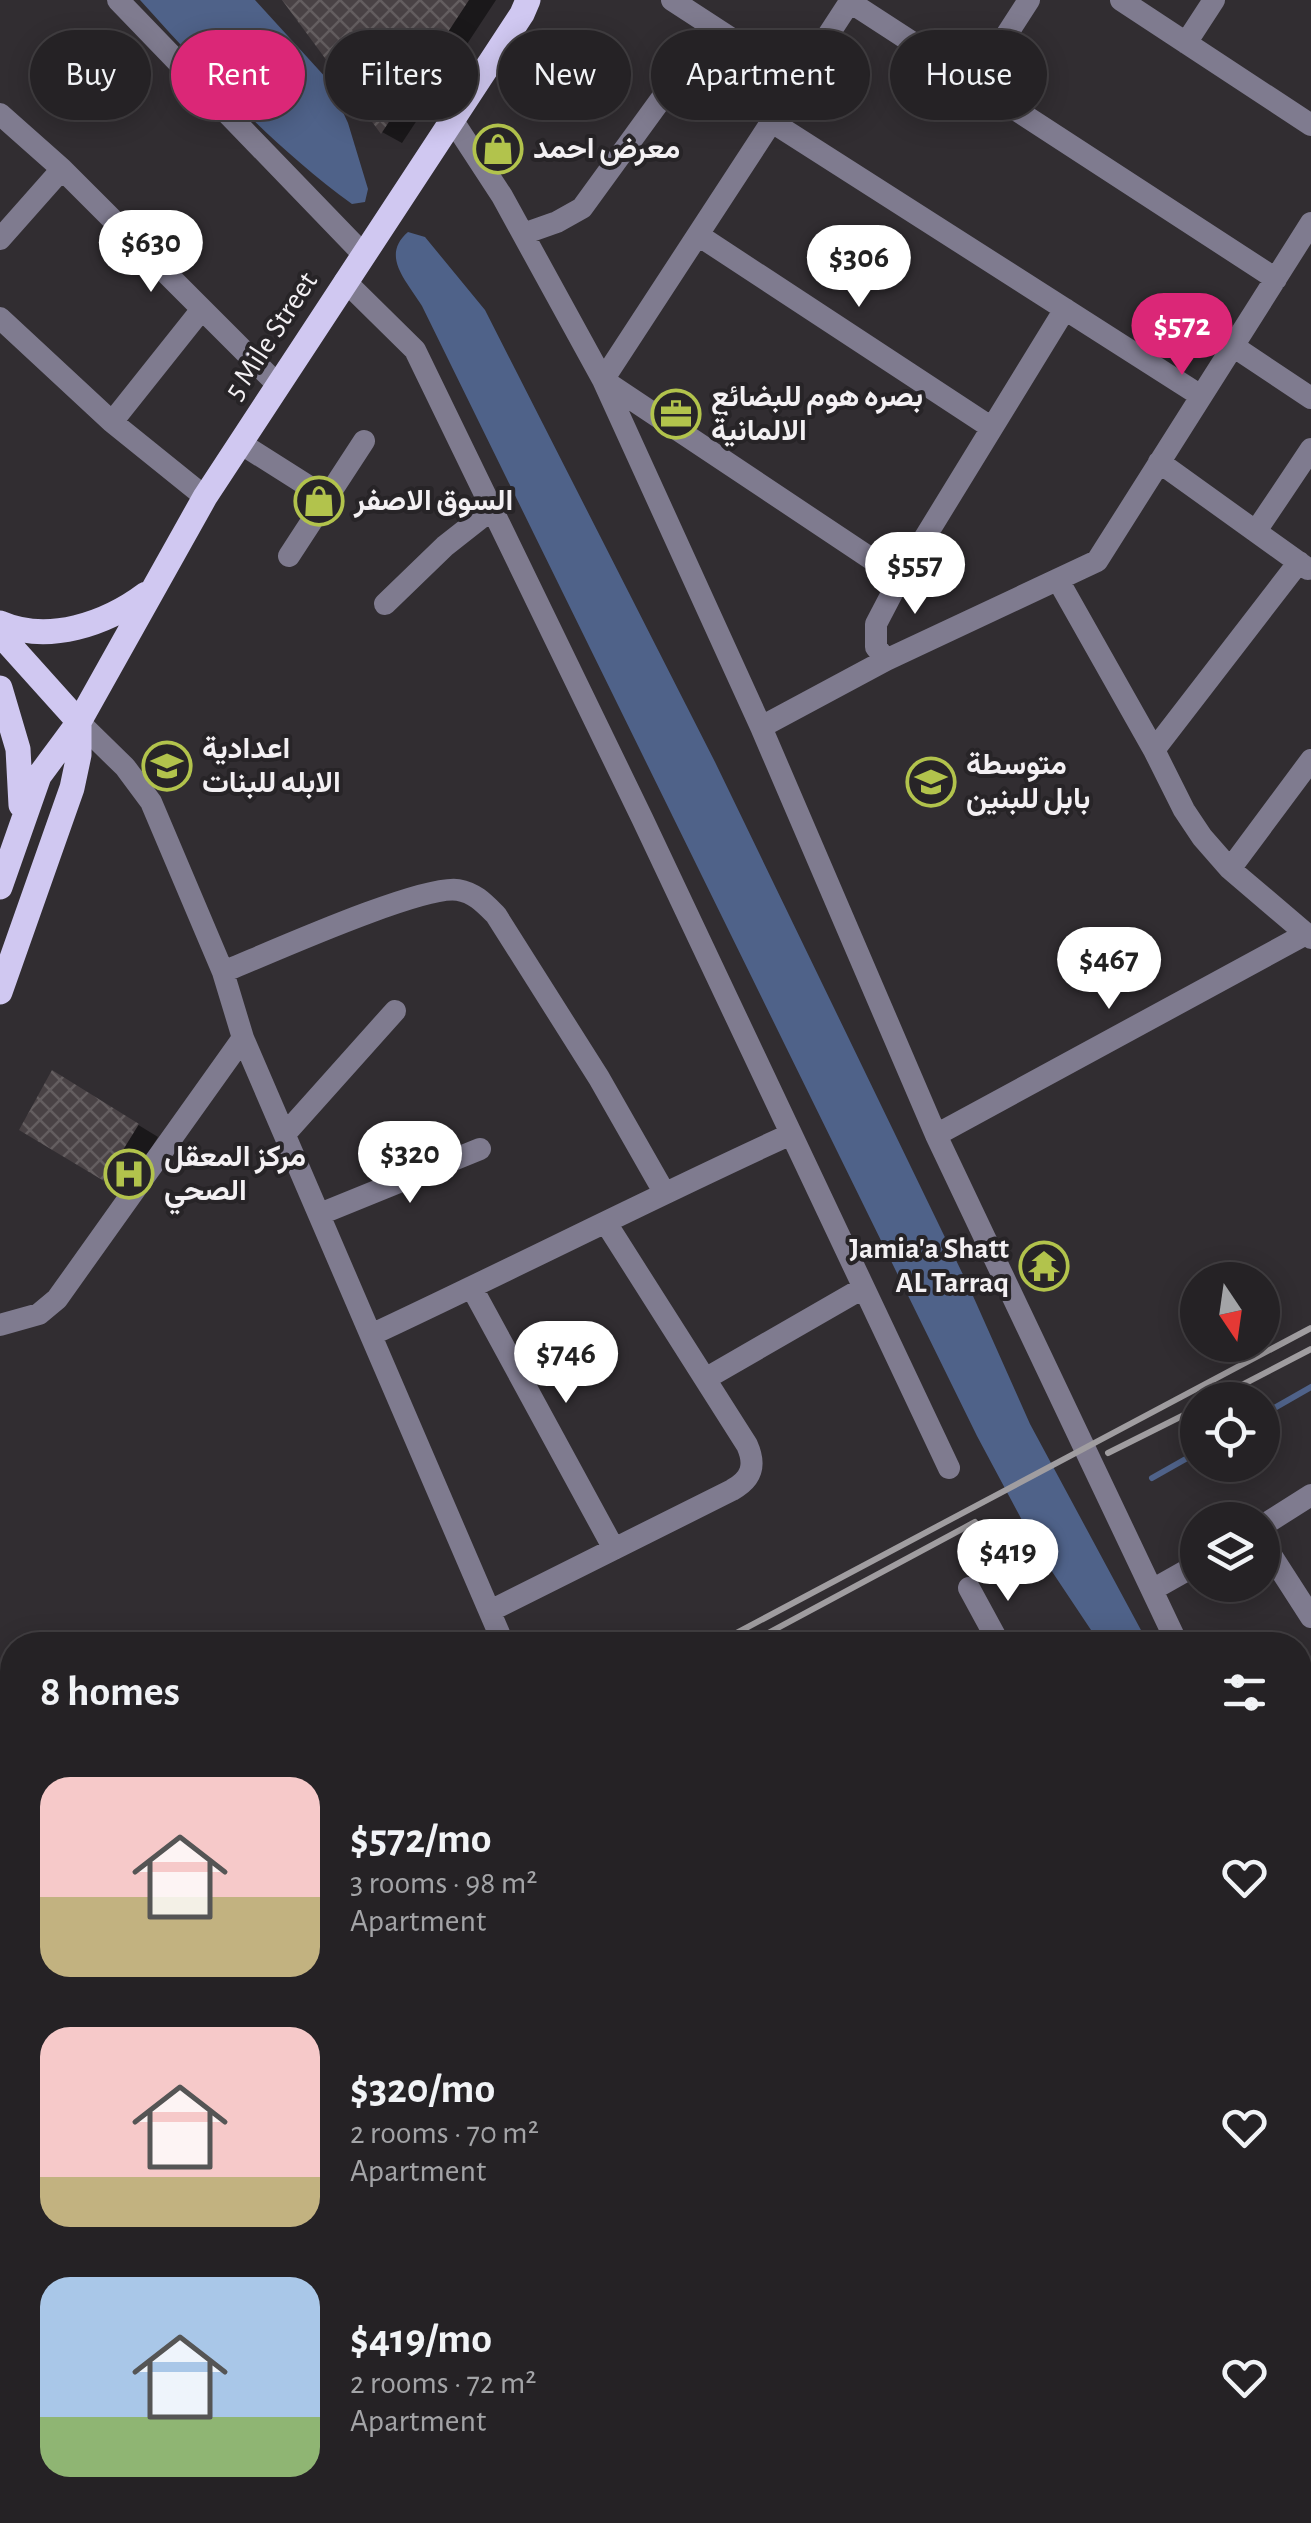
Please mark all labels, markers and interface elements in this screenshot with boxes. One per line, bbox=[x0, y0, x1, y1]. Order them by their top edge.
chip: Buy bbox=[30, 30, 151, 120]
chip: Rent bbox=[171, 30, 305, 120]
chip: Filters bbox=[325, 30, 478, 120]
chip: New bbox=[498, 30, 631, 120]
chip: Apartment bbox=[651, 30, 870, 120]
chip: House bbox=[890, 30, 1047, 120]
shop icon: معرض احمد bbox=[472, 123, 524, 175]
place label: معرض احمد bbox=[533, 134, 680, 166]
pin: $630 bbox=[92, 210, 210, 295]
pin: $306 bbox=[800, 225, 918, 310]
text: $630 bbox=[121, 226, 181, 258]
text: $306 bbox=[829, 241, 889, 273]
street label: 5 Mile Street bbox=[219, 267, 323, 405]
pin: $572 bbox=[1123, 293, 1241, 378]
text: $572 bbox=[1153, 309, 1211, 341]
place label: بصره هوم للبضائع الالمانية bbox=[711, 382, 923, 447]
office icon: بصره هوم للبضائع الالمانية bbox=[650, 388, 702, 440]
shop icon: السوق الاصفر bbox=[293, 475, 345, 527]
place label: السوق الاصفر bbox=[353, 486, 513, 518]
pin: $557 bbox=[856, 532, 974, 617]
text: $557 bbox=[887, 548, 943, 580]
place label: اعدادية الابله للبنات bbox=[202, 734, 341, 799]
school or university icon: اعدادية الابله للبنات bbox=[141, 740, 193, 792]
place label: متوسطة بابل للبنين bbox=[966, 750, 1090, 816]
school or university icon: متوسطة بابل للبنين bbox=[905, 756, 957, 808]
pin: $467 bbox=[1050, 927, 1168, 1012]
text: $467 bbox=[1079, 943, 1139, 975]
pin: $320 bbox=[351, 1121, 469, 1206]
text: $320 bbox=[380, 1137, 440, 1169]
place label: مركز المعقل الصحي bbox=[164, 1142, 306, 1215]
hospital icon: مركز المعقل الصحي bbox=[103, 1148, 155, 1200]
place label: Jamia'a Shatt AL Tarraq bbox=[849, 1234, 1009, 1298]
temple icon: Jamia'a Shatt AL Tarraq bbox=[1018, 1240, 1070, 1292]
north arrow bbox=[1180, 1262, 1280, 1362]
map controls bbox=[1180, 1262, 1280, 1602]
pin: $746 bbox=[507, 1321, 625, 1406]
text: $746 bbox=[536, 1337, 596, 1369]
button: locate bbox=[1180, 1382, 1280, 1482]
button: layers bbox=[1180, 1502, 1280, 1602]
pin: $419 bbox=[949, 1519, 1067, 1604]
text: $419 bbox=[979, 1535, 1037, 1567]
icon: filters bbox=[1217, 1665, 1272, 1720]
text: 8 homes bbox=[40, 1671, 180, 1713]
icon: home bbox=[120, 1817, 240, 1937]
text: $572/mo bbox=[350, 1818, 492, 1860]
icon: heart bbox=[1217, 1850, 1272, 1905]
text: 3 rooms · 98 m² bbox=[350, 1867, 537, 1899]
text: Apartment bbox=[350, 1905, 486, 1937]
icon: home bbox=[120, 2067, 240, 2187]
text: $320/mo bbox=[350, 2068, 495, 2110]
icon: heart bbox=[1217, 2100, 1272, 2155]
text: 2 rooms · 70 m² bbox=[350, 2117, 539, 2149]
text: Apartment bbox=[350, 2155, 486, 2187]
icon: home bbox=[120, 2317, 240, 2437]
text: $419/mo bbox=[350, 2318, 492, 2360]
icon: heart bbox=[1217, 2350, 1272, 2405]
text: 2 rooms · 72 m² bbox=[350, 2367, 537, 2399]
text: Apartment bbox=[350, 2405, 486, 2437]

